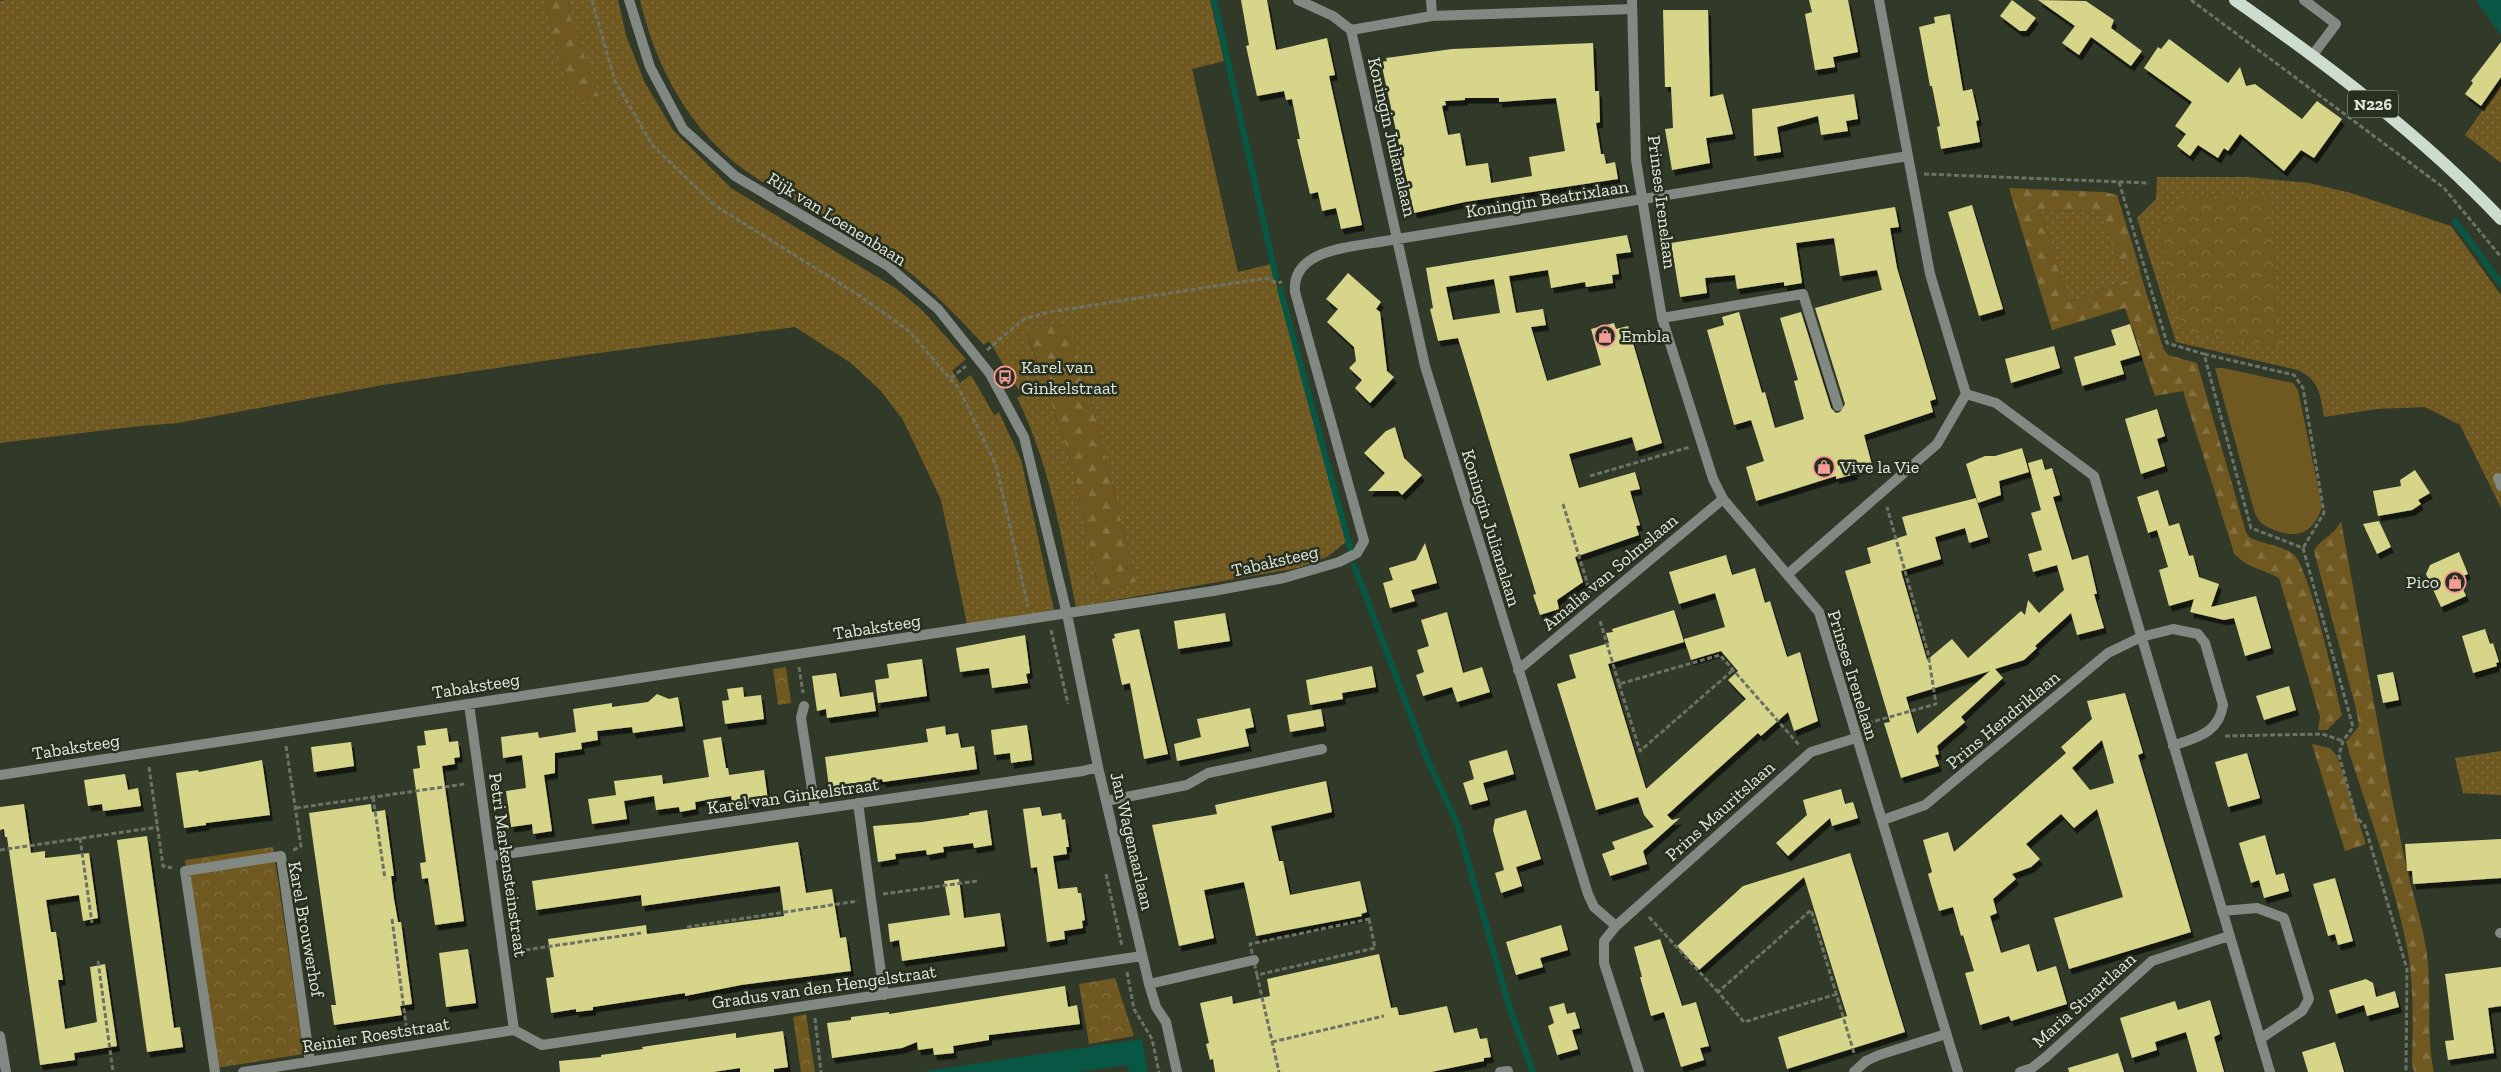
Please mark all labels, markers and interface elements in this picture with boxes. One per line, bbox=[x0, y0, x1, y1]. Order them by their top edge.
street label: Koningin Julianalaan bbox=[1363, 55, 1421, 220]
road number: N226 bbox=[2348, 90, 2398, 118]
street label: Prinses Irenelaan bbox=[1643, 134, 1681, 271]
street label: Rijk van Loenenbaan bbox=[763, 167, 911, 271]
street label: Koningin Beatrixlaan bbox=[1464, 175, 1631, 223]
shop icon: Embla bbox=[1593, 324, 1617, 348]
place label: Embla bbox=[1621, 325, 1671, 347]
place label: Karel van Ginkelstraat bbox=[1021, 356, 1118, 399]
bus stop icon: Karel van Ginkelstraat bbox=[993, 365, 1017, 389]
street label: Koningin Julianalaan bbox=[1457, 447, 1526, 610]
shop icon: Vive la Vie bbox=[1812, 455, 1836, 479]
place label: Vive la Vie bbox=[1839, 456, 1919, 478]
street label: Amalia van Solmslaan bbox=[1538, 509, 1683, 635]
street label: Tabaksteeg bbox=[1229, 540, 1321, 582]
shop icon: Pico bbox=[2443, 570, 2467, 594]
place label: Pico bbox=[2406, 571, 2439, 593]
street label: Prinses Irenelaan bbox=[1823, 607, 1883, 743]
street label: Tabaksteeg bbox=[832, 609, 922, 645]
street label: Prins Hendriklaan bbox=[1942, 666, 2065, 774]
street label: Tabaksteeg bbox=[431, 668, 521, 704]
street label: Tabaksteeg bbox=[31, 729, 121, 765]
street label: Prins Mauritslaan bbox=[1661, 756, 1780, 866]
street label: Jan Wagenaarlaan bbox=[1105, 770, 1159, 913]
street label: Petri Markensteinstraat bbox=[484, 771, 532, 959]
street label: Karel van Ginkelstraat bbox=[706, 773, 881, 819]
street label: Karel Brouwerhof bbox=[283, 860, 329, 1000]
street label: Maria Stuartlaan bbox=[2028, 947, 2141, 1052]
street label: Gradus van den Hengelstraat bbox=[710, 960, 938, 1014]
street label: Reinier Roeststraat bbox=[301, 1012, 452, 1058]

